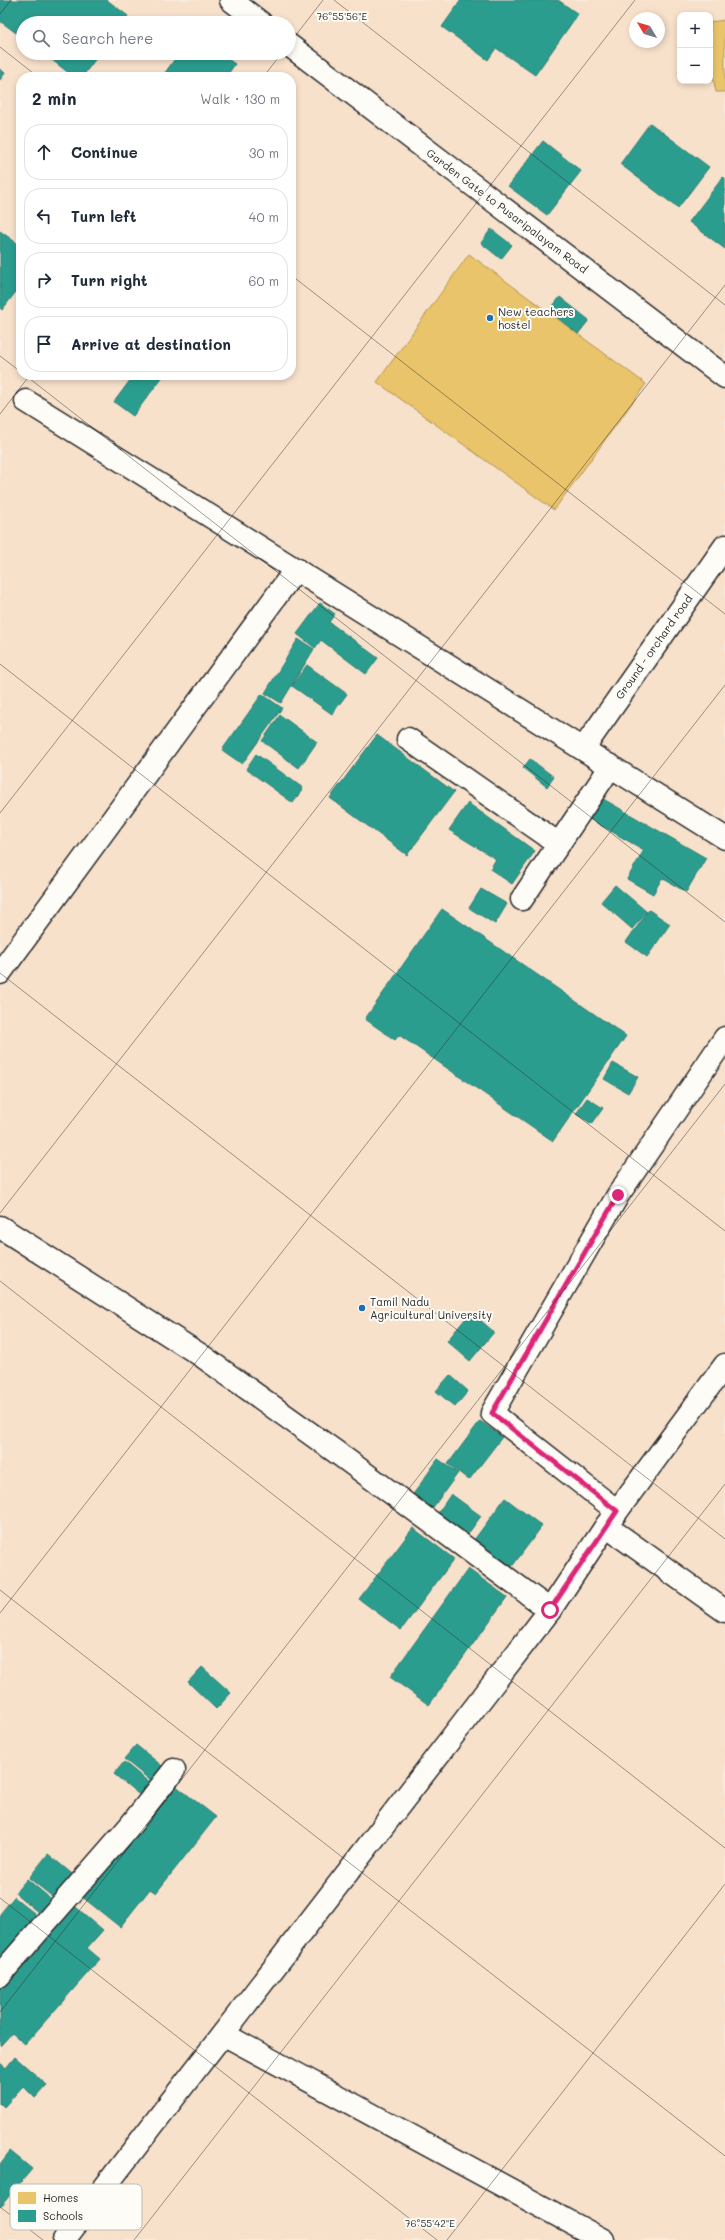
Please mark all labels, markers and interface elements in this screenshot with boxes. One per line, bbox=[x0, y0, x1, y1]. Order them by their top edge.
text: 76°55'56"E bbox=[317, 9, 367, 23]
north arrow bbox=[629, 12, 665, 48]
map controls bbox=[677, 12, 713, 84]
button: + bbox=[677, 12, 713, 48]
search box bbox=[16, 16, 296, 60]
icon: search bbox=[30, 27, 52, 49]
text: Search here bbox=[62, 28, 153, 48]
button: − bbox=[677, 48, 713, 84]
text: 2 min bbox=[32, 87, 77, 109]
text: Walk · 130 m bbox=[200, 90, 280, 107]
icon: ahead bbox=[33, 141, 55, 163]
text: Continue bbox=[71, 142, 138, 162]
text: 30 m bbox=[249, 144, 279, 161]
street label: Garden Gate to Pusaripalayam Road bbox=[424, 145, 591, 276]
icon: left bbox=[33, 205, 55, 227]
text: Turn left bbox=[71, 206, 136, 226]
text: 40 m bbox=[249, 208, 279, 225]
icon: right bbox=[33, 269, 55, 291]
text: Turn right bbox=[71, 270, 148, 290]
text: 60 m bbox=[249, 272, 279, 289]
place label: New teachers hostel bbox=[498, 304, 574, 332]
marker: New teachers hostel bbox=[485, 313, 495, 323]
icon: arrive bbox=[33, 333, 55, 355]
text: Arrive at destination bbox=[71, 334, 231, 354]
street label: Ground - orchard road bbox=[612, 591, 695, 702]
route end bbox=[609, 1186, 627, 1204]
place label: Tamil Nadu Agricultural University bbox=[370, 1294, 492, 1322]
marker: Tamil Nadu Agricultural University bbox=[357, 1303, 367, 1313]
route start bbox=[541, 1601, 559, 1619]
legend bbox=[10, 2184, 142, 2230]
text: Homes bbox=[43, 2190, 78, 2205]
text: Schools bbox=[43, 2208, 83, 2223]
text: 76°55'42"E bbox=[405, 2216, 455, 2230]

